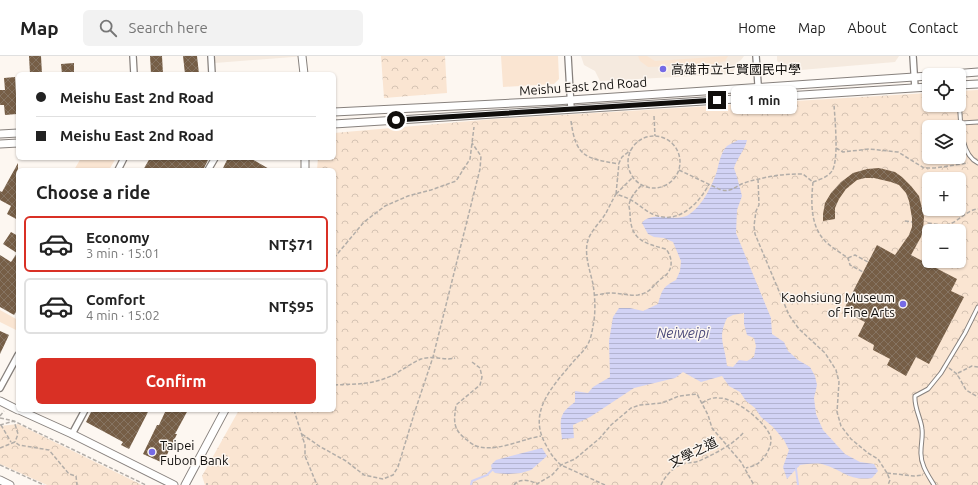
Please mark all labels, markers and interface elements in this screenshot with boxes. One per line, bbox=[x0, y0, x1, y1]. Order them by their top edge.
search box bbox=[83, 10, 363, 46]
text: Map bbox=[20, 17, 59, 39]
icon: search bbox=[97, 17, 119, 39]
text: Search here bbox=[129, 19, 208, 36]
text: Home bbox=[738, 20, 776, 36]
text: Map bbox=[798, 20, 826, 36]
text: About bbox=[848, 20, 887, 36]
text: Contact bbox=[909, 20, 958, 36]
place label: 高雄市立七賢國民中學 bbox=[671, 62, 801, 76]
marker: 高雄市立七賢國民中學 bbox=[658, 64, 668, 74]
map controls bbox=[922, 68, 966, 268]
button: locate bbox=[922, 68, 966, 112]
street label: Meishu East 2nd Road bbox=[519, 75, 647, 97]
callout: 1 min bbox=[731, 86, 797, 114]
text: Meishu East 2nd Road bbox=[60, 89, 214, 106]
route end bbox=[708, 91, 726, 109]
text: 1 min bbox=[748, 93, 780, 107]
route start bbox=[387, 111, 405, 129]
button: layers bbox=[922, 120, 966, 164]
text: Meishu East 2nd Road bbox=[60, 127, 214, 144]
button: + bbox=[922, 172, 966, 216]
text: Choose a ride bbox=[36, 182, 150, 202]
button: − bbox=[922, 224, 966, 268]
icon: car bbox=[38, 226, 74, 262]
text: Economy bbox=[86, 229, 150, 246]
text: NT$71 bbox=[268, 236, 314, 253]
text: 3 min · 15:01 bbox=[86, 246, 160, 260]
icon: car bbox=[38, 288, 74, 324]
place label: Kaohsiung Museum of Fine Arts bbox=[781, 290, 895, 319]
text: Comfort bbox=[86, 291, 145, 308]
text: NT$95 bbox=[268, 298, 314, 315]
marker: Kaohsiung Museum of Fine Arts bbox=[898, 299, 908, 309]
text: 4 min · 15:02 bbox=[86, 308, 160, 322]
water label: Neiweipi bbox=[657, 325, 710, 341]
button: Confirm bbox=[36, 358, 316, 404]
street label: 文學之道 bbox=[667, 434, 719, 470]
place label: Taipei Fubon Bank bbox=[160, 438, 229, 467]
marker: Taipei Fubon Bank bbox=[147, 447, 157, 457]

